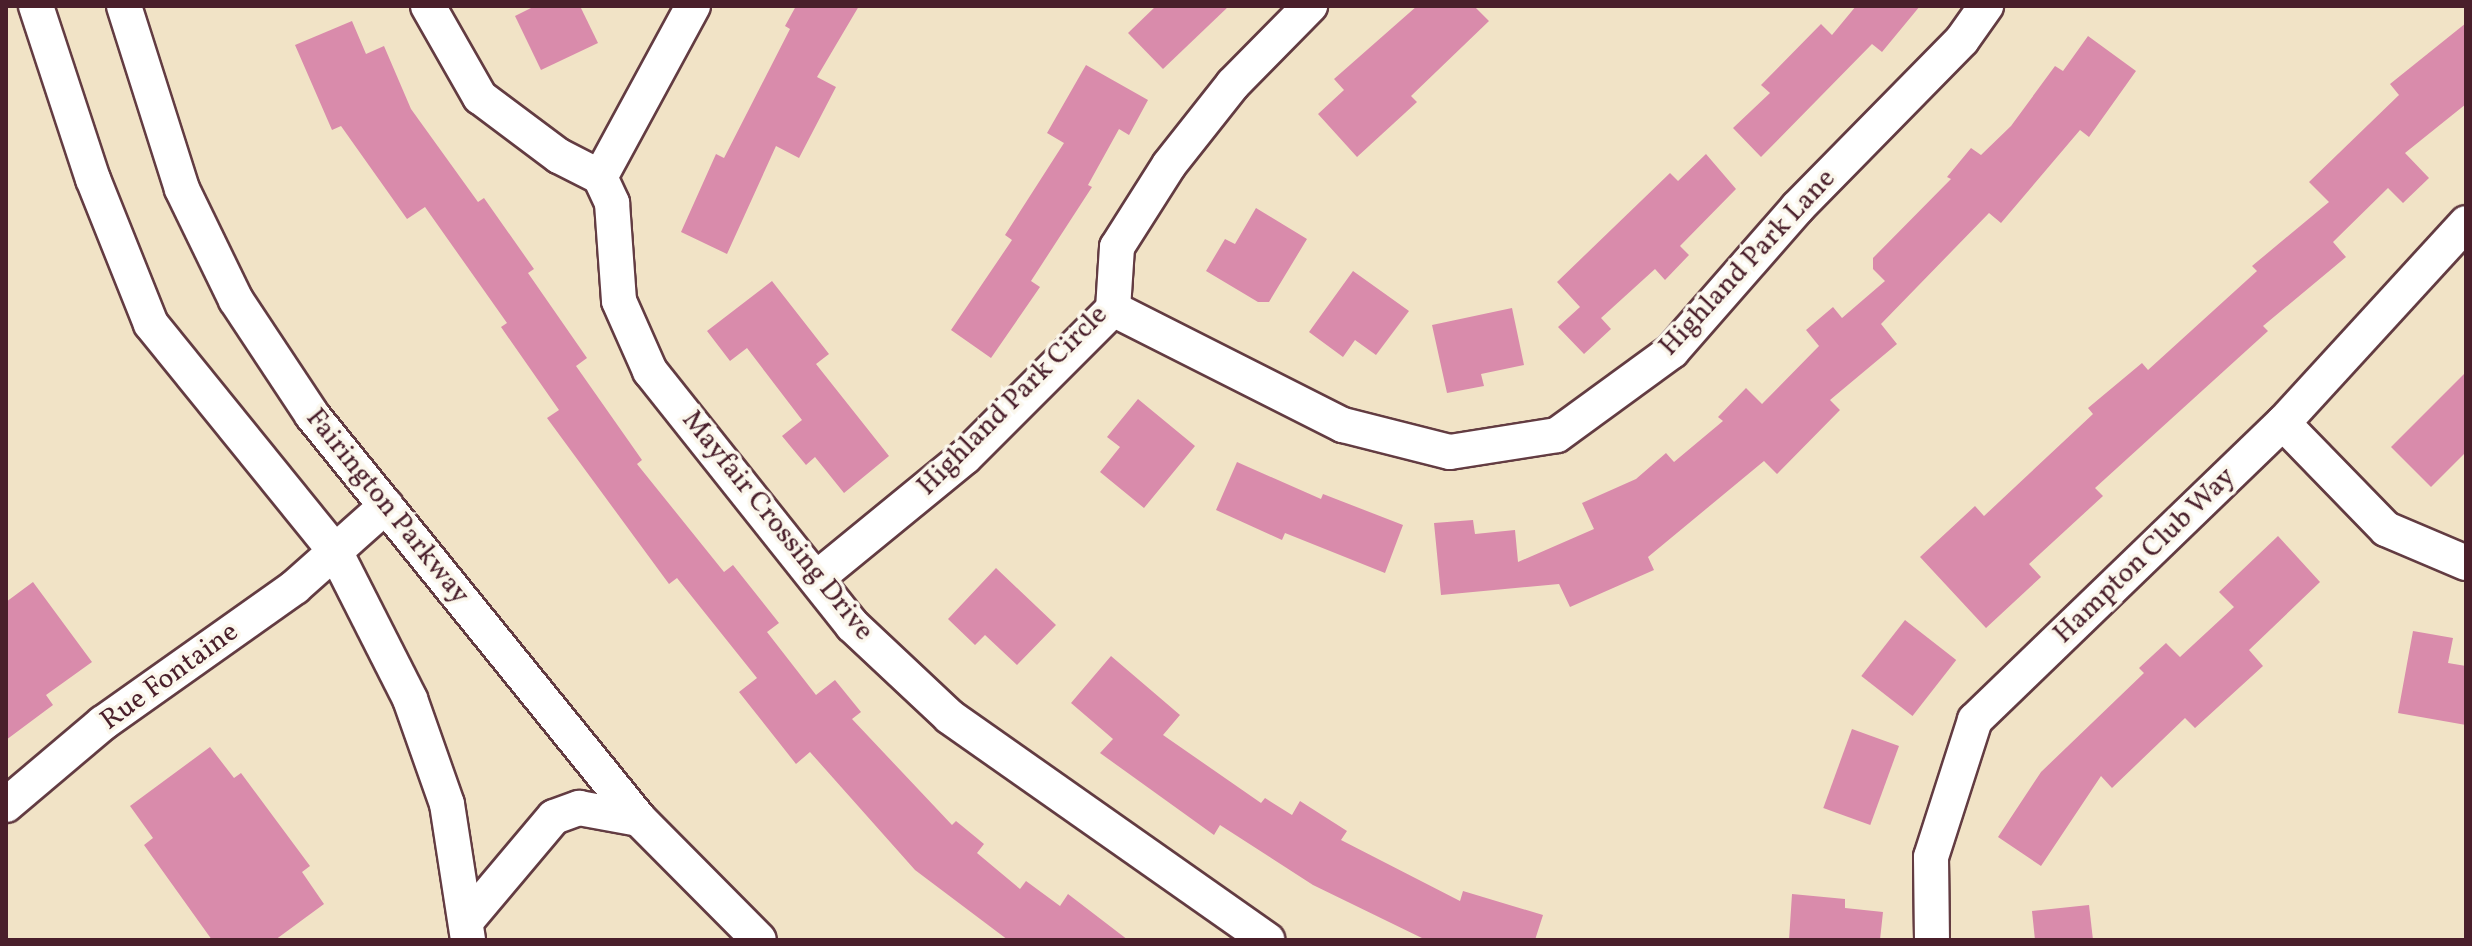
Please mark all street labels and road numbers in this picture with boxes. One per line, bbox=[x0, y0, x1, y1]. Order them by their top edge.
street label: Highland Park Lane bbox=[1653, 163, 1843, 363]
street label: Highland Park Circle bbox=[911, 299, 1115, 503]
street label: Fairington Parkway bbox=[298, 402, 476, 612]
street label: Mayfair Crossing Drive bbox=[674, 404, 880, 648]
street label: Hampton Club Way bbox=[2047, 460, 2243, 652]
street label: Rue Fontaine bbox=[95, 616, 245, 738]

